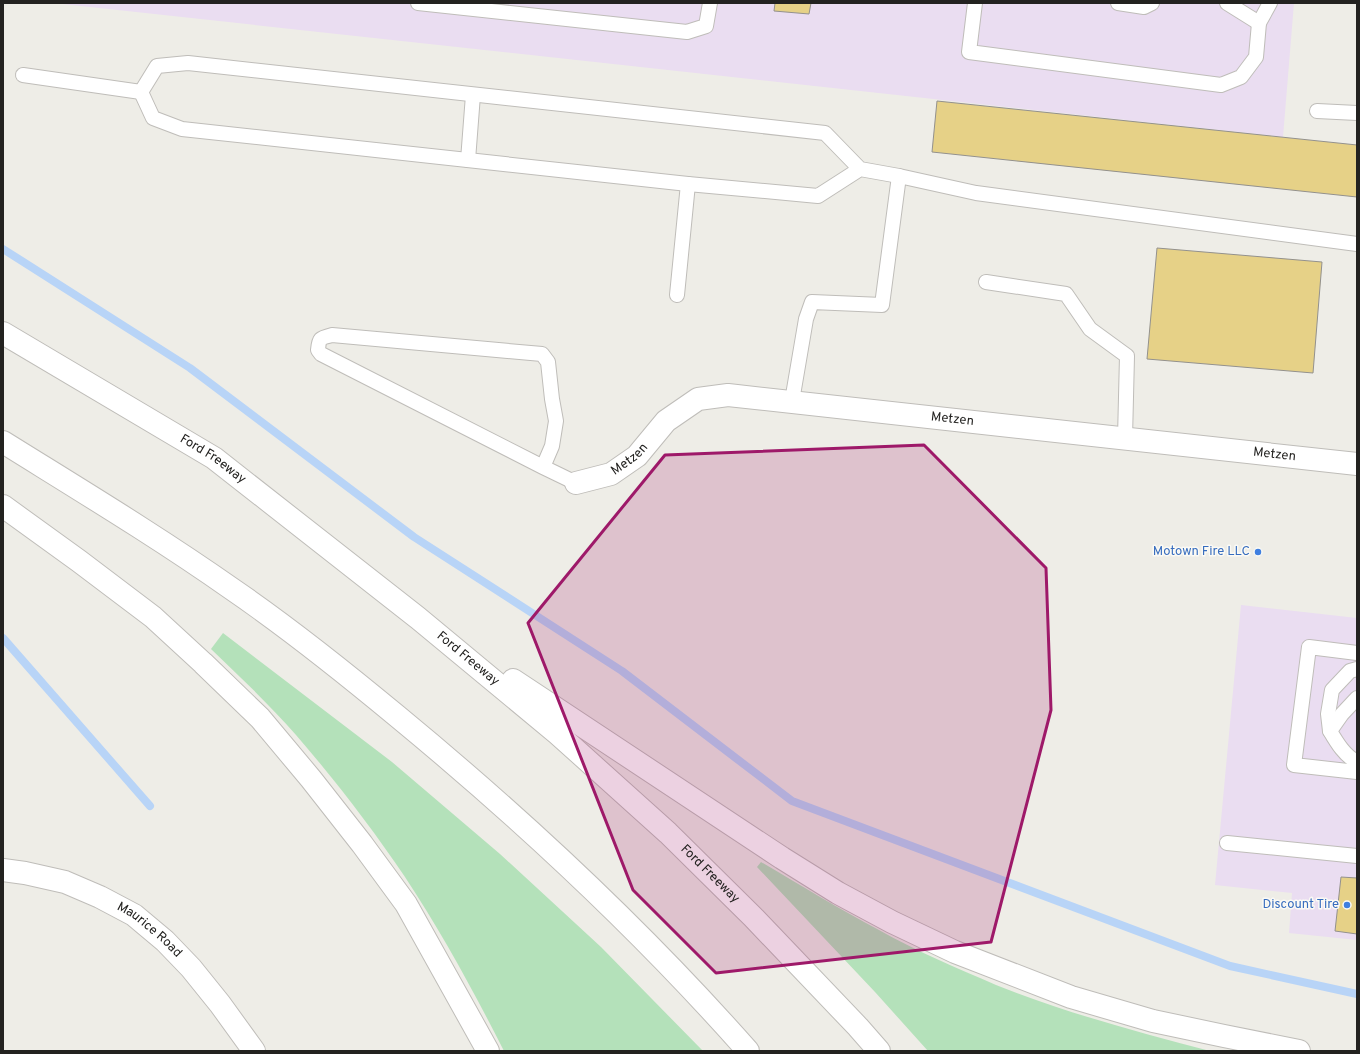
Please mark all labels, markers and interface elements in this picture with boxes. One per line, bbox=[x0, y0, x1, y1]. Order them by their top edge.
street label: Metzen bbox=[930, 409, 975, 430]
street label: Ford Freeway bbox=[177, 431, 249, 488]
street label: Metzen bbox=[608, 440, 652, 479]
street label: Metzen bbox=[1252, 445, 1297, 465]
place label: Motown Fire LLC bbox=[1153, 544, 1250, 560]
marker: Motown Fire LLC bbox=[1253, 547, 1263, 557]
street label: Ford Freeway bbox=[433, 629, 502, 690]
street label: Ford Freeway bbox=[677, 842, 743, 907]
place label: Discount Tire bbox=[1262, 897, 1339, 913]
street label: Maurice Road bbox=[114, 899, 185, 961]
marker: Discount Tire bbox=[1342, 900, 1352, 910]

